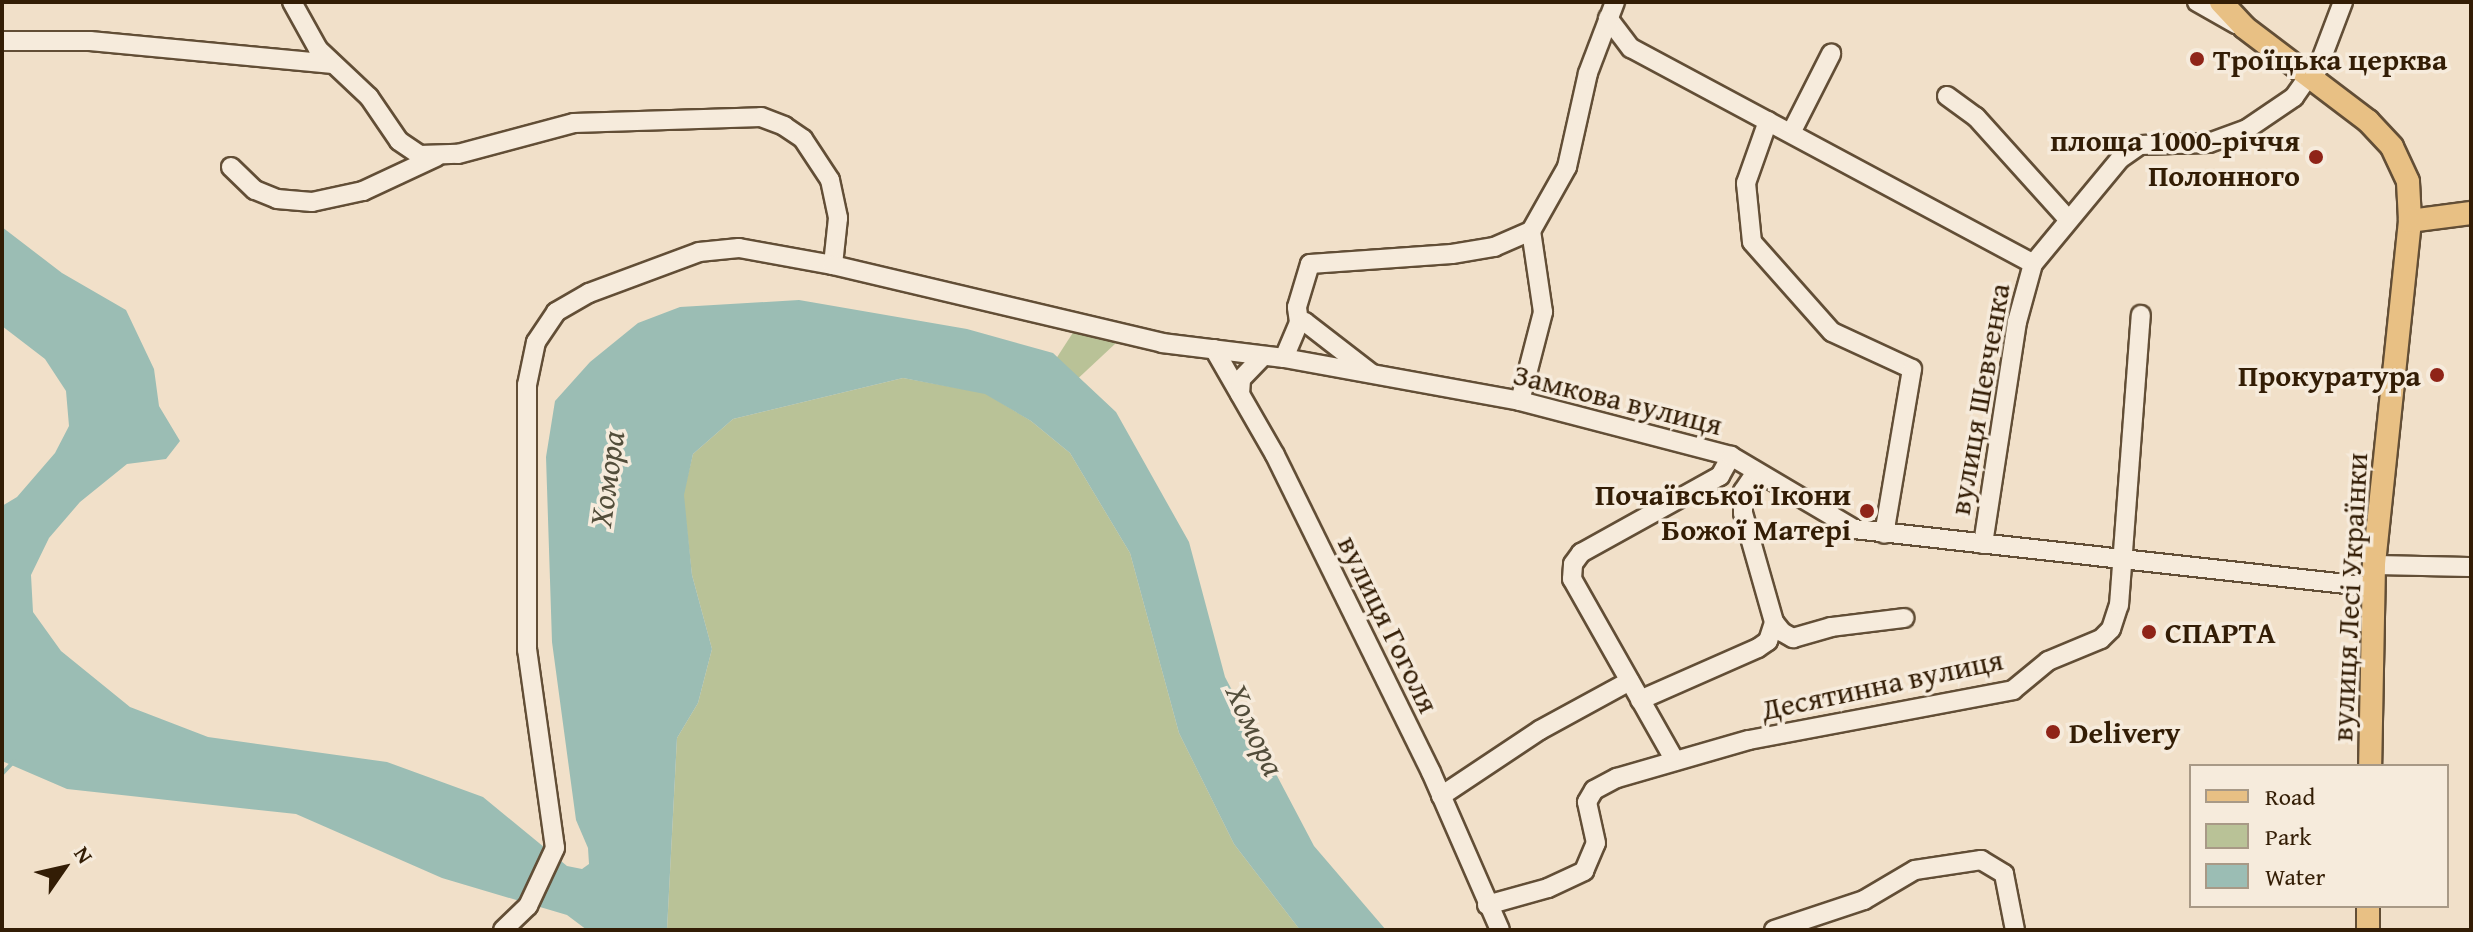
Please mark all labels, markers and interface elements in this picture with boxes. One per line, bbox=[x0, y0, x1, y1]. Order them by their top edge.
place label: Троїцька церква bbox=[2213, 41, 2447, 77]
marker: Троїцька церква bbox=[2188, 50, 2206, 68]
place label: площа 1000-річчя Полонного bbox=[2050, 122, 2300, 192]
marker: площа 1000-річчя Полонного bbox=[2307, 148, 2325, 166]
street label: вулиця Шевченка bbox=[1941, 280, 2017, 518]
street label: Замкова вулиця bbox=[1510, 356, 1726, 442]
place label: Прокуратура bbox=[2238, 357, 2421, 393]
marker: Прокуратура bbox=[2428, 366, 2446, 384]
water label: Хомора bbox=[581, 428, 633, 530]
street label: вулиця Лесі Українки bbox=[2323, 452, 2375, 742]
place label: Почаївської Ікони Божої Матері bbox=[1595, 476, 1851, 546]
marker: Почаївської Ікони Божої Матері bbox=[1858, 502, 1876, 520]
street label: вулиця Гоголя bbox=[1331, 530, 1447, 718]
place label: СПАРТА bbox=[2165, 614, 2276, 650]
marker: СПАРТА bbox=[2140, 623, 2158, 641]
street label: Десятинна вулиця bbox=[1758, 641, 2006, 727]
water label: Хомора bbox=[1217, 678, 1293, 782]
place label: Delivery bbox=[2069, 714, 2180, 750]
marker: Delivery bbox=[2044, 723, 2062, 741]
legend bbox=[2189, 764, 2449, 908]
text: Road bbox=[2265, 779, 2315, 814]
text: Park bbox=[2265, 819, 2311, 854]
north arrow bbox=[24, 828, 104, 908]
text: N bbox=[67, 840, 101, 870]
text: Water bbox=[2265, 859, 2325, 894]

